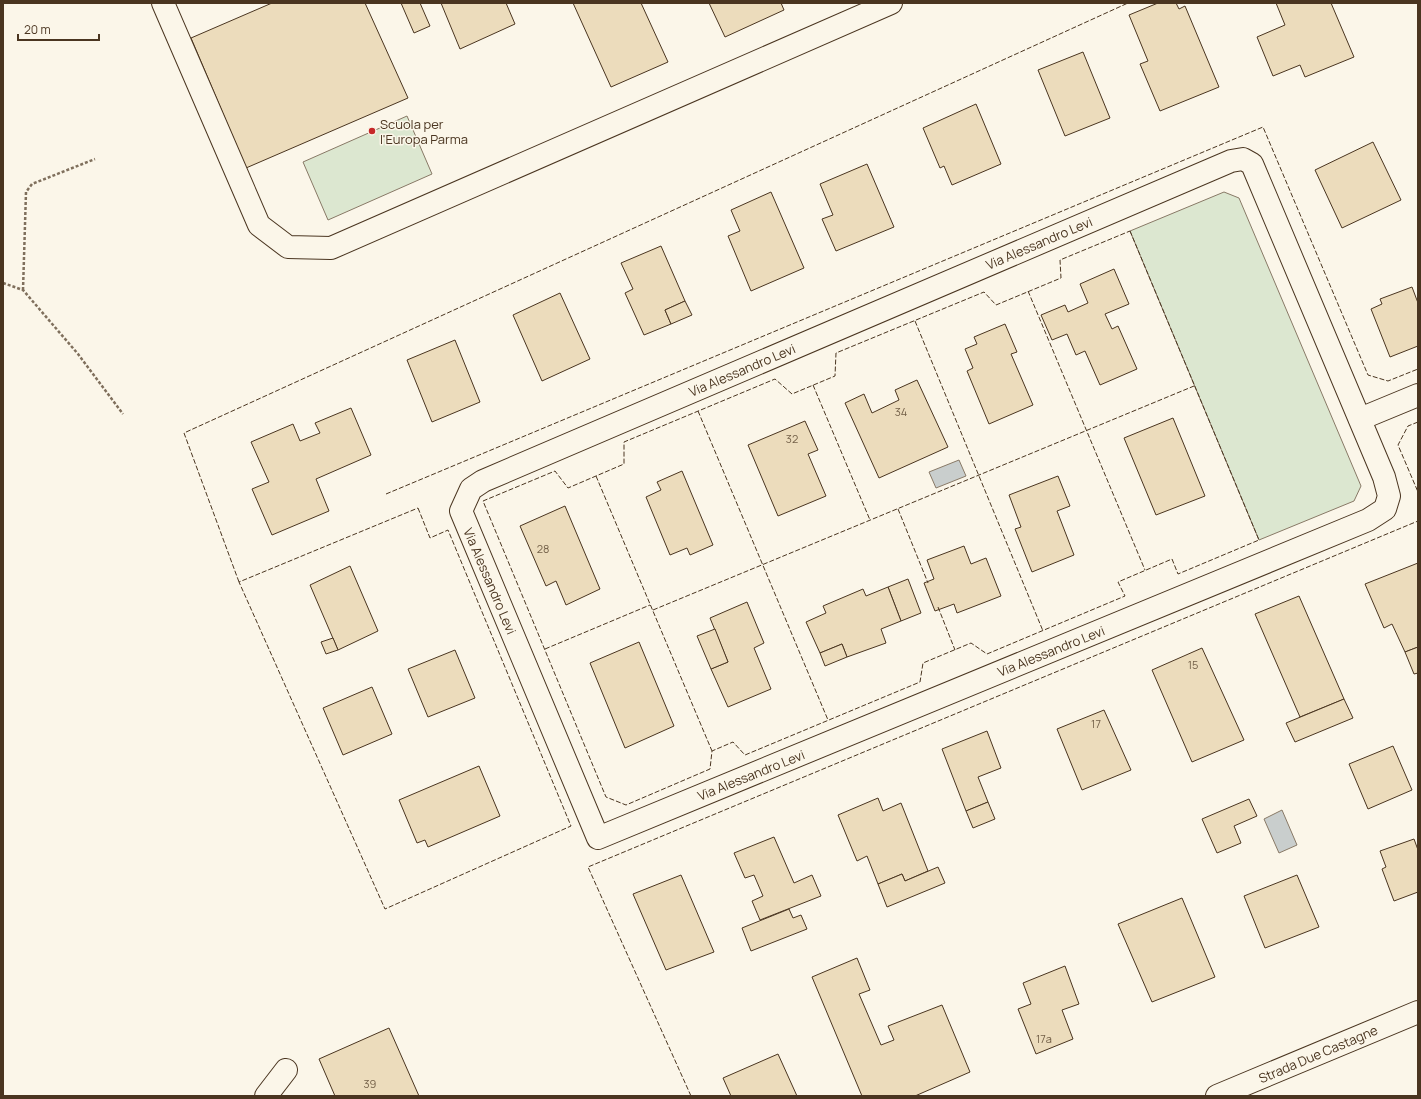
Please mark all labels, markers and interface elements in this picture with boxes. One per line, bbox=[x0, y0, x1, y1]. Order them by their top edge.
scale bar bbox=[18, 16, 99, 42]
text: 20 m bbox=[24, 21, 51, 38]
place label: Scuola per l'Europa Parma bbox=[380, 115, 468, 148]
marker: Scuola per l'Europa Parma bbox=[367, 126, 377, 136]
street label: Via Alessandro Levi bbox=[983, 212, 1095, 274]
street label: Via Alessandro Levi bbox=[686, 339, 798, 401]
house number: 34 bbox=[895, 404, 907, 419]
house number: 32 bbox=[786, 431, 798, 446]
street label: Via Alessandro Levi bbox=[459, 525, 521, 637]
house number: 28 bbox=[537, 541, 549, 556]
street label: Via Alessandro Levi bbox=[995, 621, 1107, 681]
house number: 15 bbox=[1188, 657, 1198, 672]
house number: 17 bbox=[1091, 716, 1101, 731]
street label: Via Alessandro Levi bbox=[695, 745, 807, 805]
street label: Strada Due Castagne bbox=[1256, 1021, 1381, 1087]
house number: 17a bbox=[1036, 1031, 1052, 1046]
house number: 39 bbox=[364, 1076, 377, 1091]

